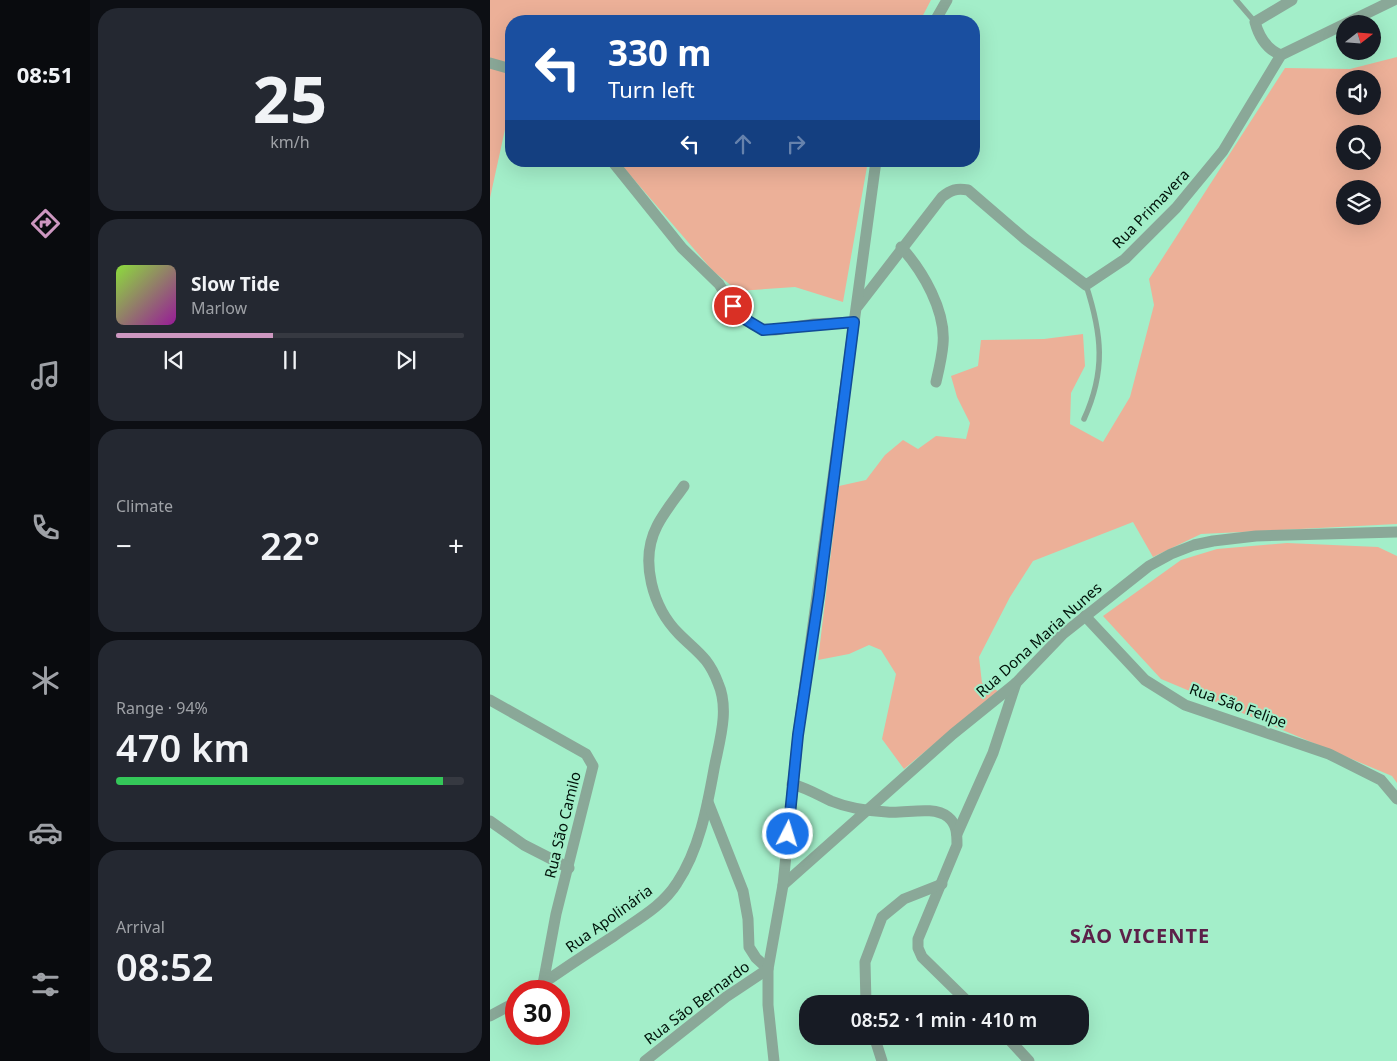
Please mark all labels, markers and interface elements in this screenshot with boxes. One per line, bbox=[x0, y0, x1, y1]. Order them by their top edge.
north arrow bbox=[1336, 15, 1381, 60]
map controls bbox=[1336, 15, 1381, 225]
text: 330 m bbox=[608, 29, 711, 76]
icon: left bbox=[525, 35, 590, 100]
text: 25 bbox=[253, 54, 327, 142]
text: 08:51 bbox=[17, 59, 73, 89]
button: sound bbox=[1336, 70, 1381, 115]
text: Turn left bbox=[608, 74, 695, 104]
button: search bbox=[1336, 125, 1381, 170]
icon: left bbox=[676, 130, 704, 158]
icon: ahead bbox=[729, 130, 757, 158]
icon: right bbox=[782, 130, 810, 158]
text: km/h bbox=[270, 131, 310, 153]
street label: Rua Primavera bbox=[1107, 164, 1193, 252]
button: layers bbox=[1336, 180, 1381, 225]
icon: directions bbox=[28, 206, 63, 241]
text: Slow Tide bbox=[191, 271, 280, 297]
pin bbox=[712, 285, 754, 327]
icon: arrive bbox=[719, 292, 747, 320]
text: Marlow bbox=[191, 297, 247, 319]
icon: previous bbox=[160, 346, 188, 374]
icon: pause bbox=[276, 346, 304, 374]
icon: next bbox=[392, 346, 420, 374]
icon: music bbox=[28, 358, 63, 393]
text: Climate bbox=[116, 495, 173, 517]
icon: phone bbox=[28, 510, 63, 545]
text: 22° bbox=[260, 519, 320, 571]
text: − bbox=[116, 526, 132, 564]
text: + bbox=[448, 526, 464, 564]
street label: Rua Dona Maria Nunes bbox=[971, 577, 1105, 701]
icon: climate bbox=[28, 663, 63, 698]
street label: Rua São Felipe bbox=[1187, 678, 1290, 732]
text: Range · 94% bbox=[116, 697, 208, 719]
text: 470 km bbox=[116, 721, 250, 773]
street label: Rua São Camilo bbox=[539, 769, 585, 880]
position arrow bbox=[761, 807, 813, 859]
icon: car bbox=[28, 815, 63, 850]
street label: Rua Apolinária bbox=[561, 880, 656, 956]
text: Arrival bbox=[116, 916, 165, 938]
district label: SÃO VICENTE bbox=[1070, 922, 1210, 949]
text: 08:52 bbox=[116, 940, 213, 992]
street label: Rua São Bernardo bbox=[640, 956, 753, 1048]
icon: filters bbox=[28, 967, 63, 1002]
speed limit sign: 30 bbox=[505, 980, 570, 1045]
text: 08:52 · 1 min · 410 m bbox=[851, 1007, 1037, 1033]

